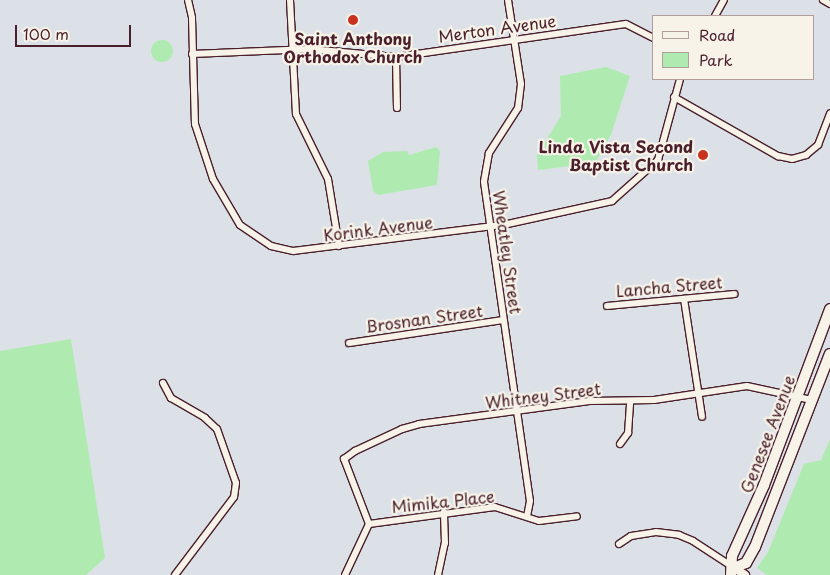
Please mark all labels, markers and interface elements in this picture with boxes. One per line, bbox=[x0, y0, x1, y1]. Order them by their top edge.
street label: Merton Avenue bbox=[438, 10, 556, 46]
marker: Saint Anthony Orthodox Church bbox=[347, 14, 359, 26]
scale bar bbox=[18, 15, 134, 47]
legend bbox=[652, 15, 815, 80]
text: 100 m bbox=[23, 22, 69, 45]
text: Road bbox=[699, 23, 735, 46]
place label: Saint Anthony Orthodox Church bbox=[283, 28, 423, 66]
text: Park bbox=[699, 48, 733, 71]
place label: Linda Vista Second Baptist Church bbox=[540, 136, 693, 174]
marker: Linda Vista Second Baptist Church bbox=[697, 149, 709, 161]
street label: Wheatley Street bbox=[490, 188, 526, 316]
street label: Korink Avenue bbox=[322, 212, 434, 244]
street label: Lancha Street bbox=[615, 272, 723, 300]
street label: Brosnan Street bbox=[364, 300, 484, 336]
street label: Genesee Avenue bbox=[736, 372, 798, 496]
street label: Whitney Street bbox=[484, 378, 602, 412]
street label: Mimika Place bbox=[390, 486, 496, 516]

